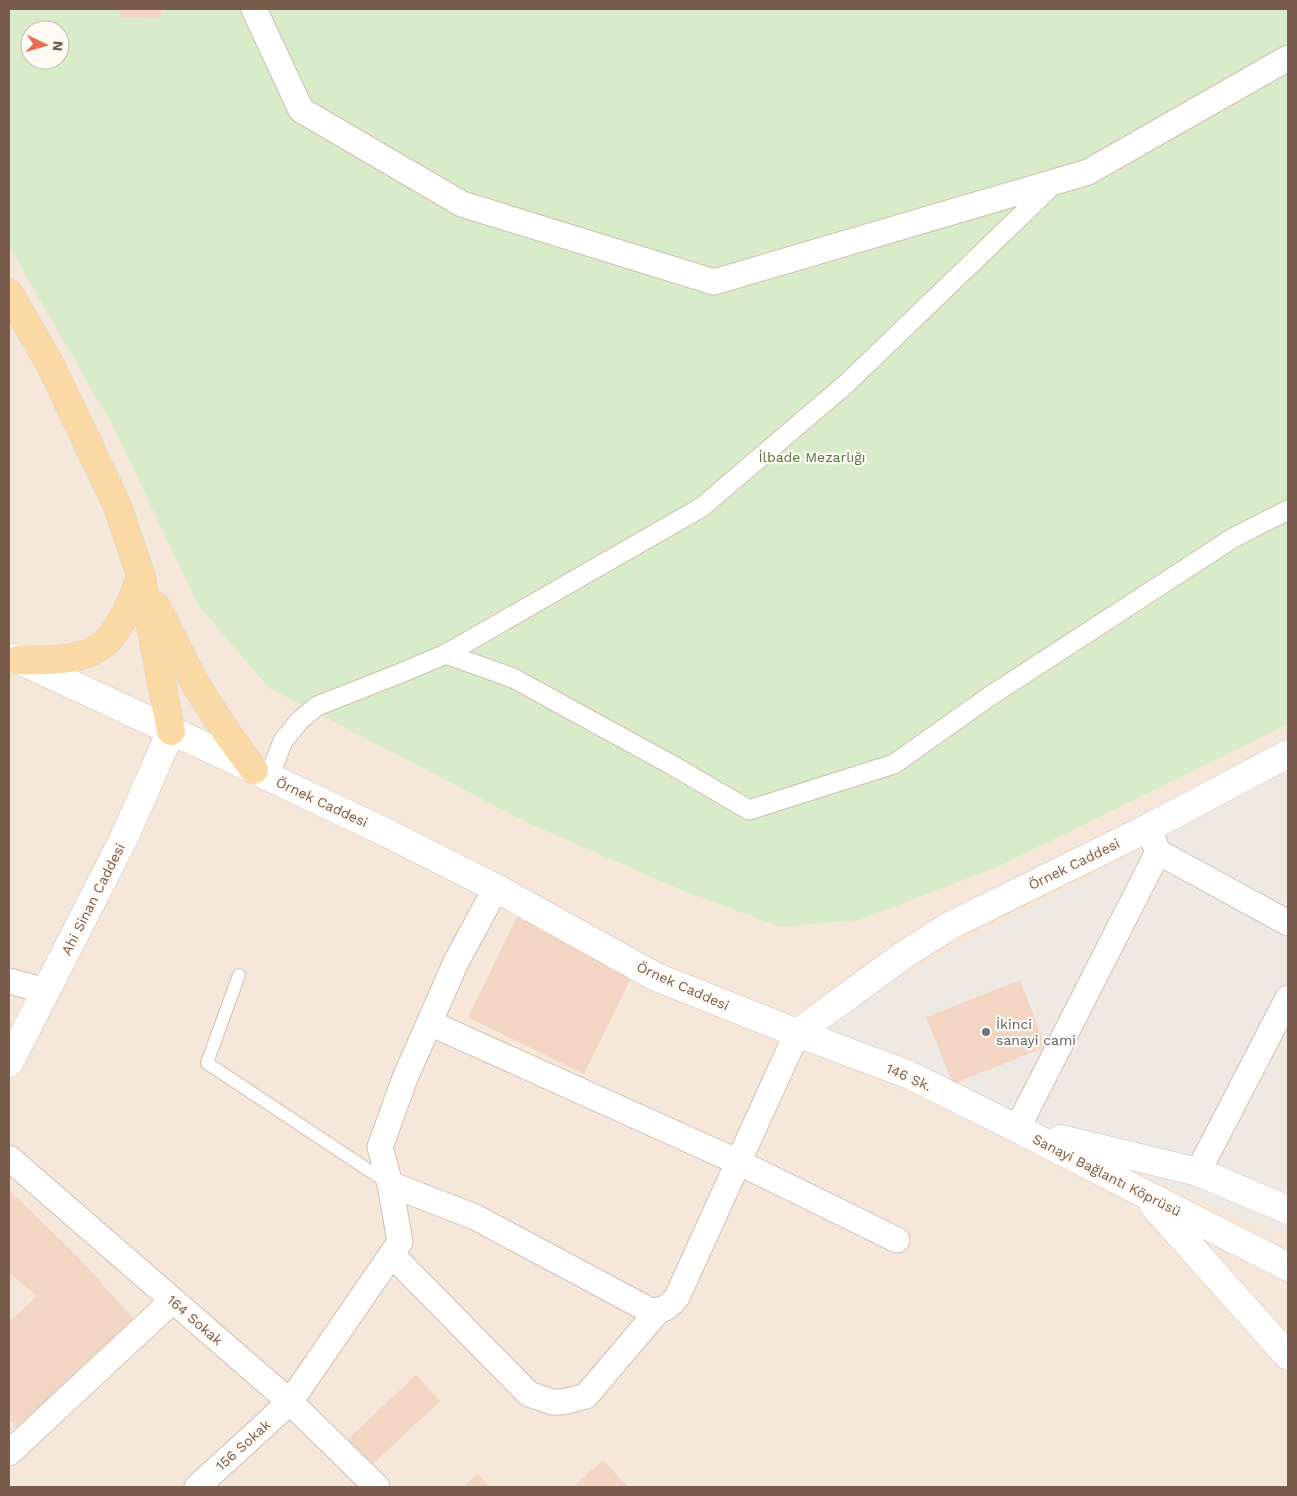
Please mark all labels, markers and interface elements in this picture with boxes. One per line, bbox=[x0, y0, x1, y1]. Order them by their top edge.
north arrow bbox=[20, 20, 70, 70]
text: N bbox=[50, 40, 66, 52]
park label: İlbade Mezarlığı bbox=[759, 449, 865, 465]
street label: Örnek Caddesi bbox=[274, 774, 370, 830]
street label: Örnek Caddesi bbox=[1026, 835, 1122, 893]
street label: Ahi Sinan Caddesi bbox=[58, 840, 128, 958]
street label: Örnek Caddesi bbox=[634, 958, 732, 1014]
place label: İkinci sanayi cami bbox=[996, 1016, 1076, 1048]
marker: İkinci sanayi cami bbox=[980, 1026, 992, 1038]
street label: 146 Sk. bbox=[884, 1060, 934, 1094]
street label: Sanayi Bağlantı Köprüsü bbox=[1030, 1131, 1184, 1219]
street label: 164 Sokak bbox=[164, 1292, 226, 1348]
street label: 156 Sokak bbox=[212, 1416, 274, 1474]

